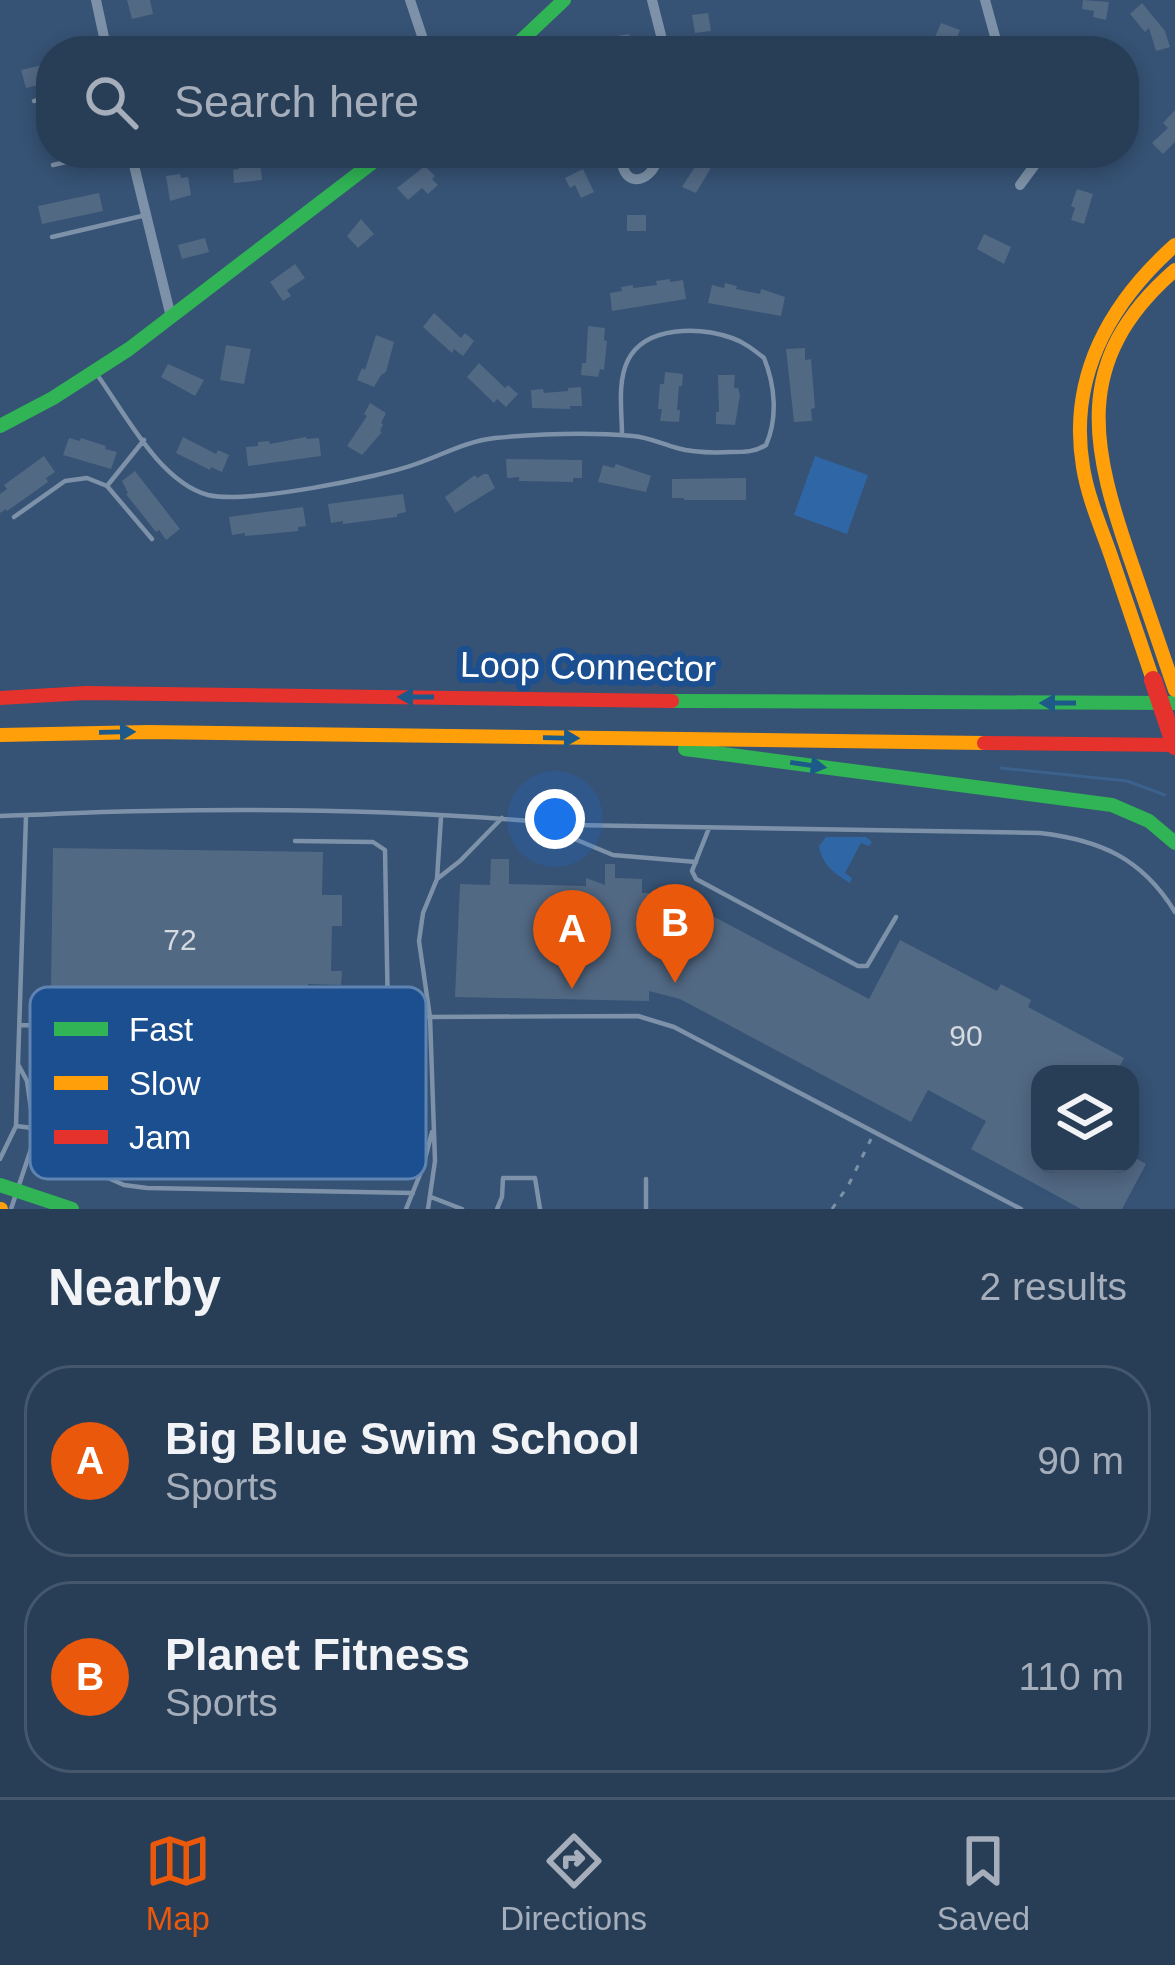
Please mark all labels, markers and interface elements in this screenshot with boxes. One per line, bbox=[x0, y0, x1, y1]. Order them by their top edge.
search box bbox=[36, 36, 1139, 168]
icon: search bbox=[78, 69, 144, 135]
text: Search here bbox=[174, 76, 419, 127]
street label: Loop Connector bbox=[460, 644, 716, 689]
one-way arrow bbox=[396, 687, 434, 707]
one-way arrow bbox=[1038, 693, 1076, 713]
one-way arrow bbox=[99, 723, 137, 742]
one-way arrow bbox=[543, 728, 581, 748]
one-way arrow bbox=[790, 756, 827, 775]
your location bbox=[525, 789, 585, 849]
pin: B bbox=[636, 884, 714, 983]
pin: A bbox=[533, 890, 611, 989]
house number: 72 bbox=[163, 923, 197, 956]
legend bbox=[30, 987, 426, 1179]
text: Fast bbox=[129, 1011, 193, 1048]
house number: 90 bbox=[949, 1019, 983, 1052]
text: Slow bbox=[129, 1065, 201, 1102]
map controls bbox=[1031, 1065, 1139, 1173]
button: layers bbox=[1031, 1065, 1139, 1173]
text: Jam bbox=[129, 1119, 191, 1156]
text: Nearby bbox=[48, 1259, 221, 1316]
text: 2 results bbox=[980, 1265, 1127, 1308]
text: Big Blue Swim School bbox=[165, 1413, 640, 1464]
text: A bbox=[76, 1439, 104, 1482]
text: 90 m bbox=[1037, 1439, 1124, 1482]
text: Sports bbox=[165, 1465, 278, 1508]
text: Planet Fitness bbox=[165, 1629, 470, 1680]
text: B bbox=[76, 1655, 104, 1698]
text: 110 m bbox=[1019, 1655, 1124, 1698]
text: Sports bbox=[165, 1681, 278, 1724]
tab: Map bbox=[145, 1828, 211, 1938]
tab: Directions bbox=[500, 1828, 647, 1938]
tab: Saved bbox=[937, 1828, 1030, 1938]

